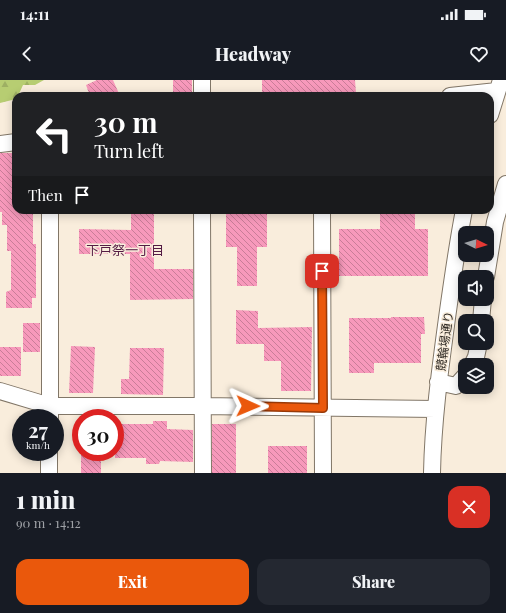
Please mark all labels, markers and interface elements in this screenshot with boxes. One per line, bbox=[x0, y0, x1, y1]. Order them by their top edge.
text: 14:11 bbox=[20, 4, 50, 24]
text: Headway bbox=[215, 42, 291, 66]
icon: back bbox=[16, 43, 38, 65]
icon: heart bbox=[468, 43, 490, 65]
text: 30 m bbox=[94, 103, 158, 140]
icon: left bbox=[28, 108, 80, 160]
text: Turn left bbox=[94, 139, 164, 163]
icon: arrive bbox=[71, 184, 93, 206]
text: Then bbox=[28, 185, 63, 205]
north arrow bbox=[458, 226, 494, 262]
map controls bbox=[458, 226, 494, 394]
district label: 下戸祭一丁目 bbox=[86, 241, 164, 258]
pin bbox=[305, 254, 339, 288]
icon: arrive bbox=[311, 260, 333, 282]
button: sound bbox=[458, 270, 494, 306]
street label: 競輪場通り bbox=[432, 310, 456, 372]
button: search bbox=[458, 314, 494, 350]
button: layers bbox=[458, 358, 494, 394]
position arrow bbox=[227, 385, 269, 427]
speed limit sign: 30 bbox=[72, 409, 124, 461]
text: 27 bbox=[28, 416, 48, 443]
text: km/h bbox=[26, 438, 50, 452]
text: 1 min bbox=[16, 483, 75, 515]
button: close bbox=[448, 486, 490, 528]
text: 90 m · 14:12 bbox=[16, 514, 81, 531]
button: Exit bbox=[16, 559, 249, 605]
button: Share bbox=[257, 559, 490, 605]

